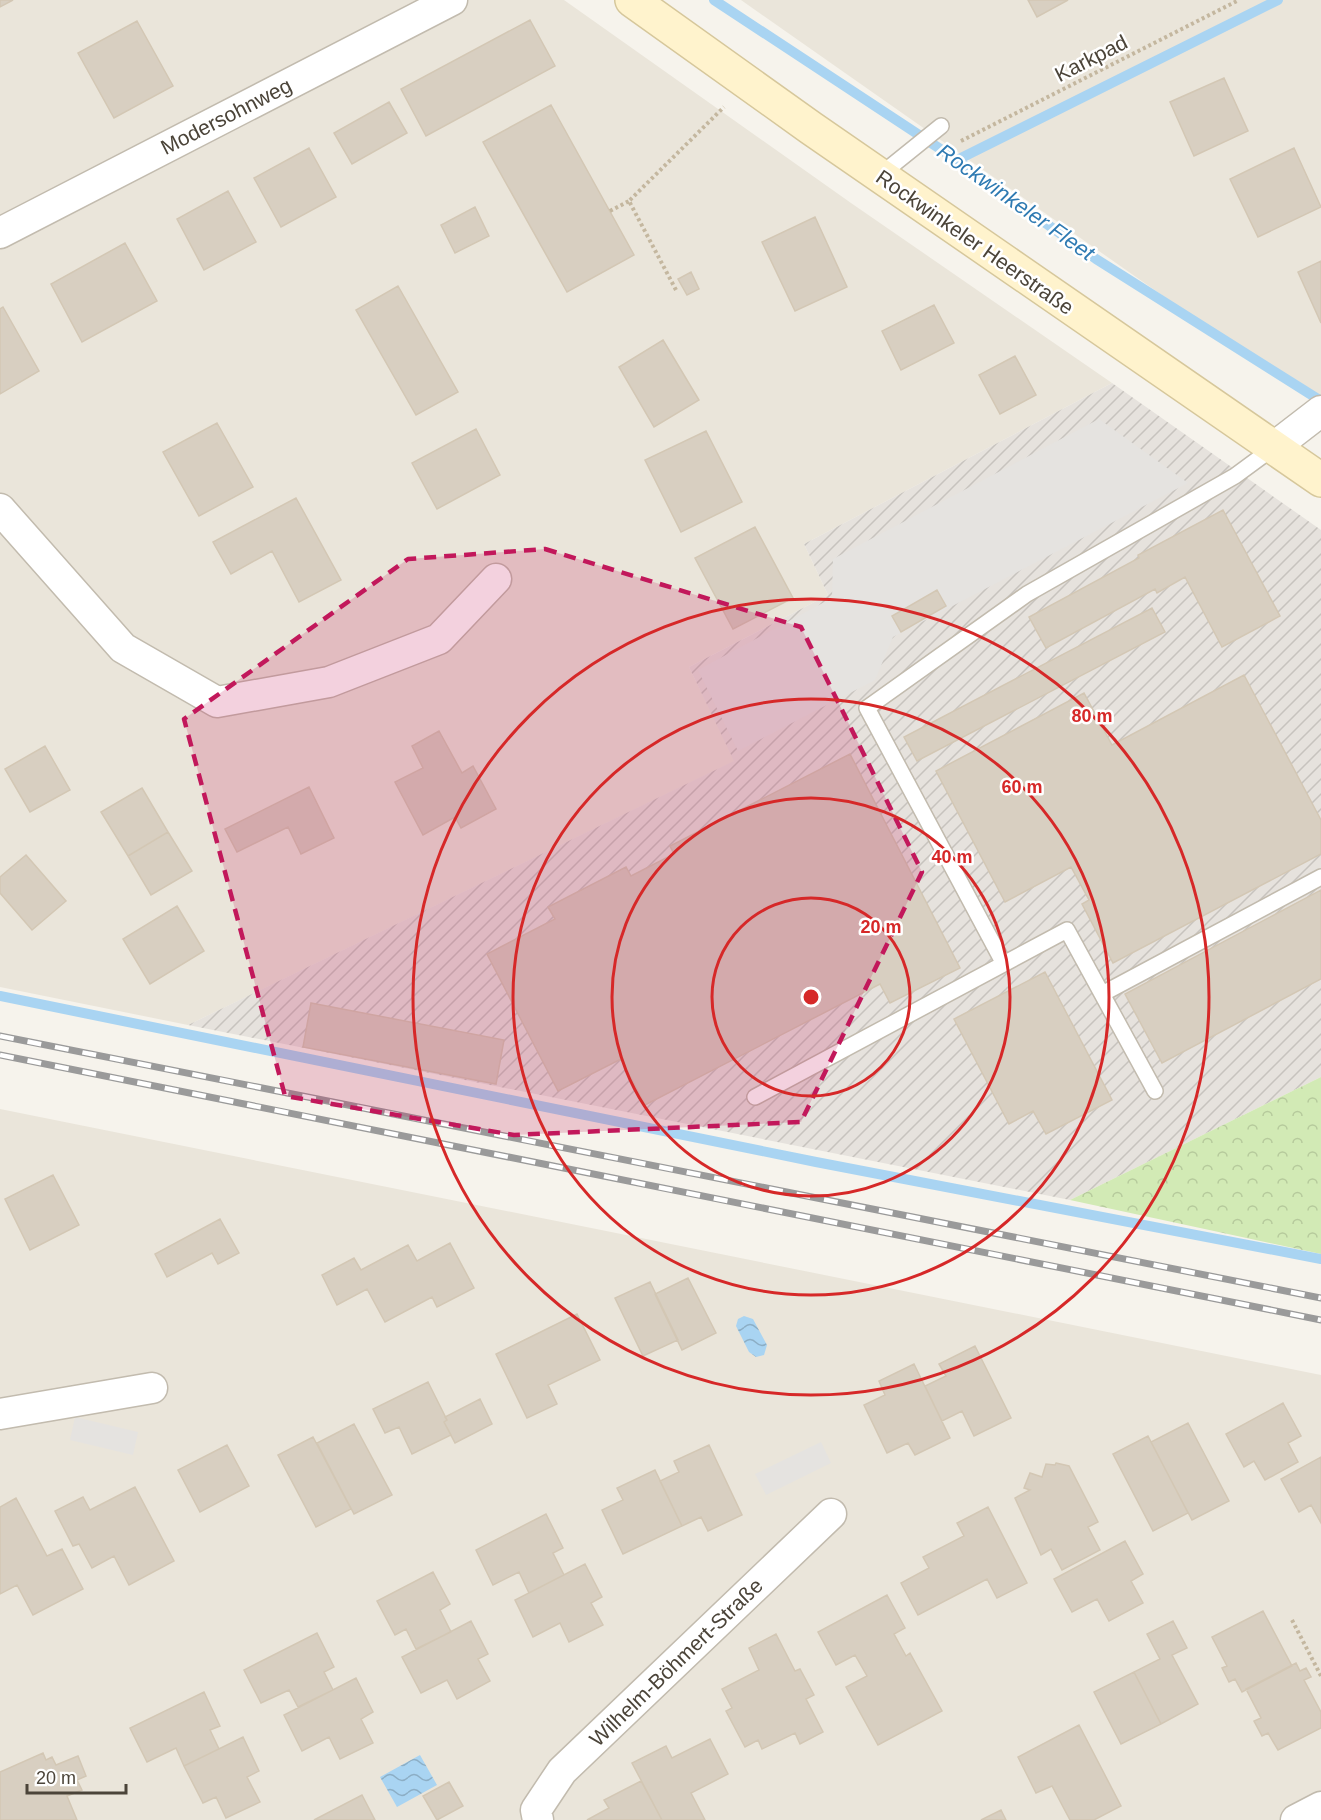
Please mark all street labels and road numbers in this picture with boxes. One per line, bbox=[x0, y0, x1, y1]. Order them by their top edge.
street label: Karkpad bbox=[1051, 30, 1131, 86]
street label: Modersohnweg bbox=[157, 73, 295, 159]
street label: Rockwinkeler Heerstraße bbox=[872, 165, 1078, 319]
street label: Wilhelm-Böhmert-Straße bbox=[585, 1573, 767, 1751]

